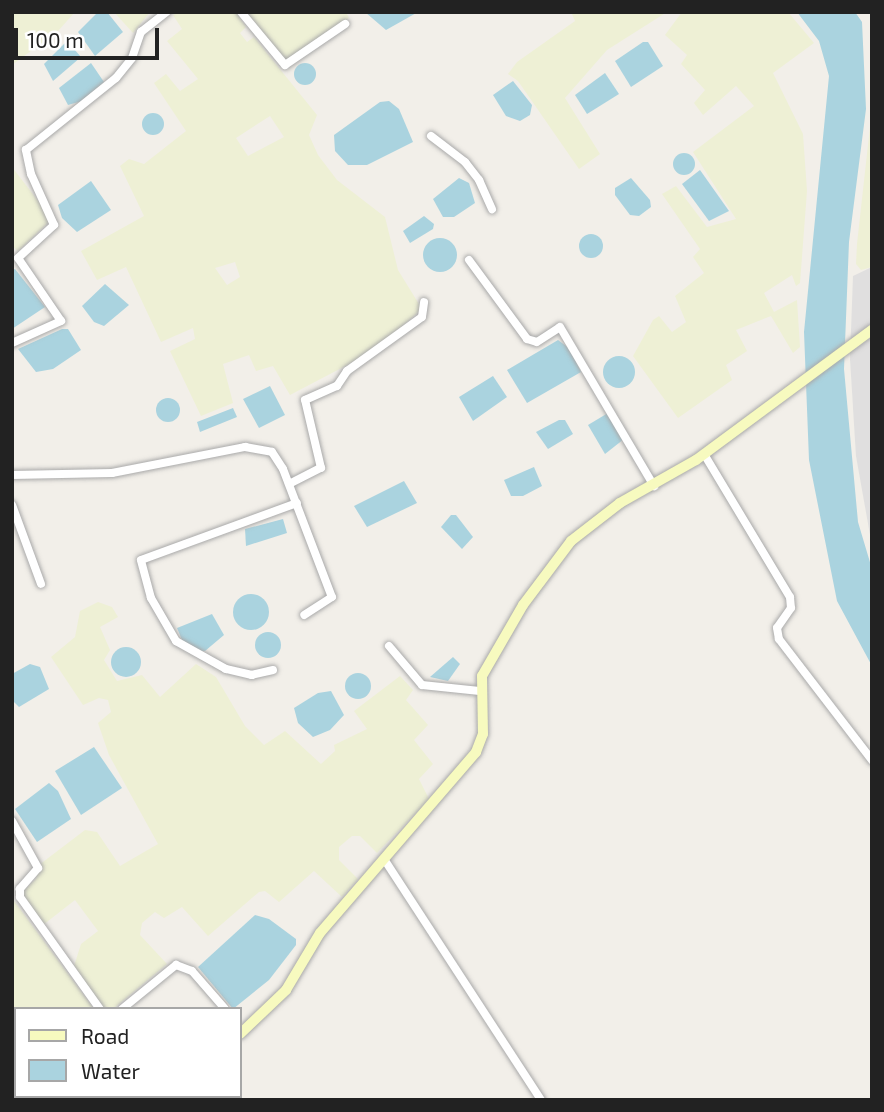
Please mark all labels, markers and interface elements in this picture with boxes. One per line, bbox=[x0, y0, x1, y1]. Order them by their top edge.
scale bar bbox=[18, 14, 163, 58]
text: 100 m bbox=[27, 27, 84, 52]
legend bbox=[14, 1007, 242, 1098]
text: Road bbox=[81, 1023, 129, 1048]
text: Water bbox=[81, 1058, 140, 1083]

